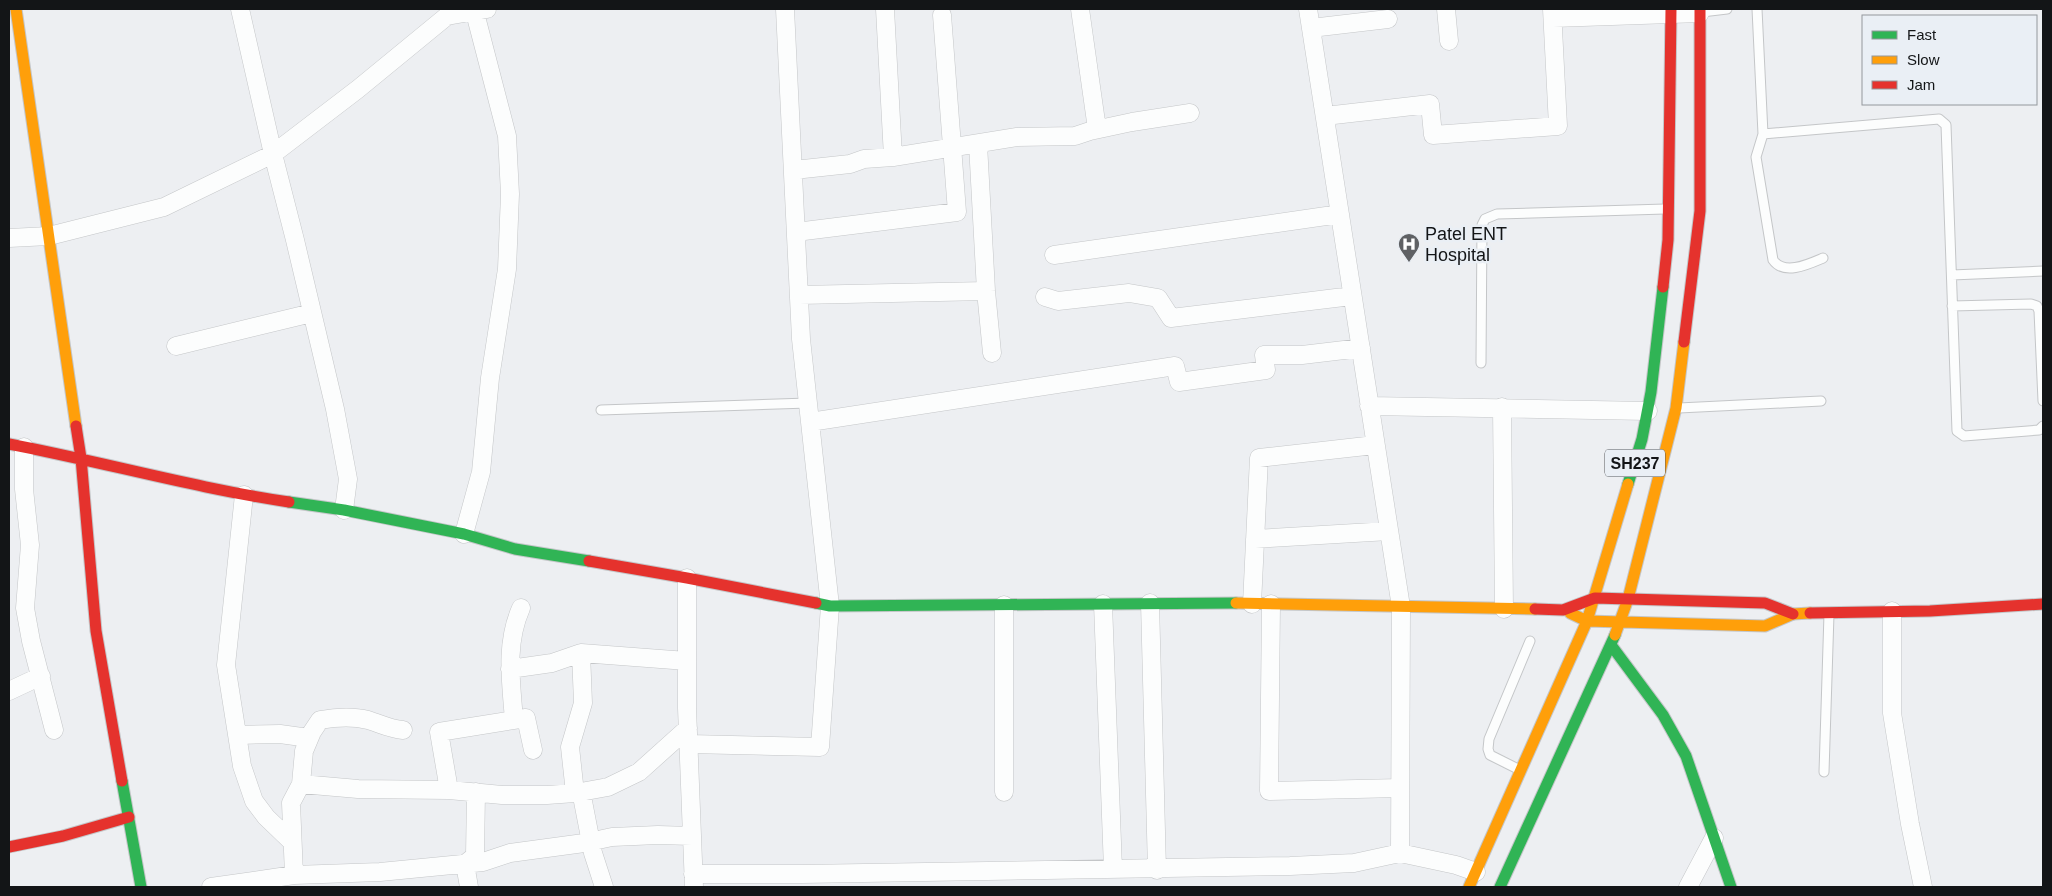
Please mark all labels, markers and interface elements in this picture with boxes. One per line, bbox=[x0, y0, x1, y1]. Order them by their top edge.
legend bbox=[1862, 15, 2037, 105]
text: Fast bbox=[1907, 26, 1937, 43]
text: Slow bbox=[1907, 51, 1940, 68]
text: Jam bbox=[1907, 76, 1935, 93]
place label: Patel ENT Hospital bbox=[1425, 224, 1507, 265]
hospital icon: Patel ENT Hospital bbox=[1397, 232, 1421, 263]
road number: SH237 bbox=[1605, 449, 1665, 476]

